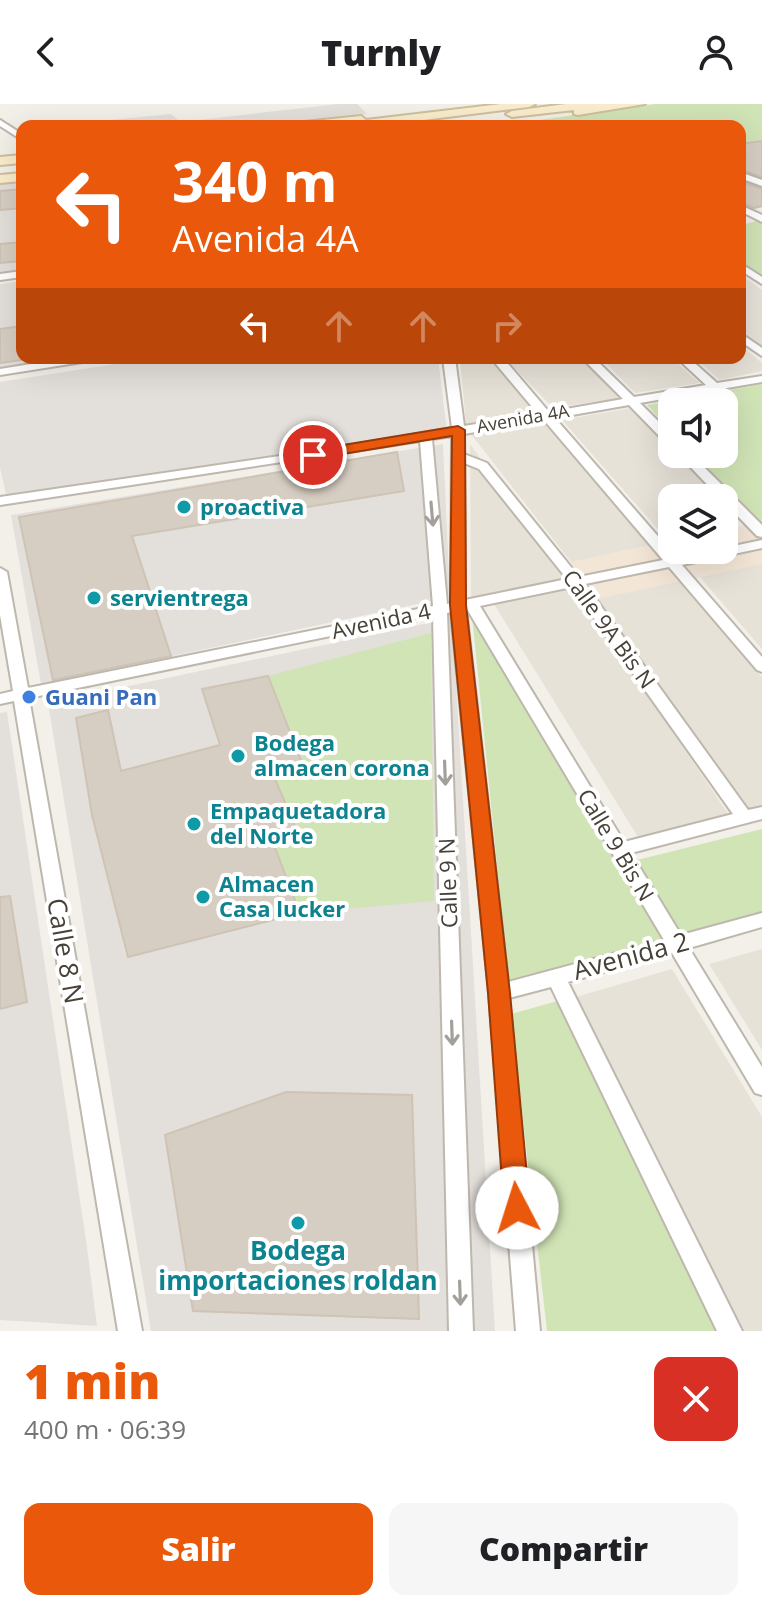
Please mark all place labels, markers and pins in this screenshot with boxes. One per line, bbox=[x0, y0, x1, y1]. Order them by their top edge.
pin bbox=[279, 421, 347, 489]
place label: proactiva bbox=[200, 491, 304, 521]
marker: proactiva bbox=[175, 498, 193, 516]
place label: servientrega bbox=[110, 582, 249, 612]
marker: servientrega bbox=[85, 589, 103, 607]
place label: Guani Pan bbox=[45, 681, 157, 711]
marker: Guani Pan bbox=[20, 688, 38, 706]
place label: Bodega almacen corona bbox=[254, 727, 430, 782]
marker: Bodega almacen corona bbox=[229, 747, 247, 765]
place label: Empaquetadora del Norte bbox=[210, 795, 386, 850]
marker: Empaquetadora del Norte bbox=[185, 815, 203, 833]
place label: Almacen Casa lucker bbox=[219, 868, 345, 923]
marker: Almacen Casa lucker bbox=[194, 888, 212, 906]
marker: Bodega importaciones roldan bbox=[289, 1214, 307, 1232]
place label: Bodega importaciones roldan bbox=[158, 1232, 438, 1298]

